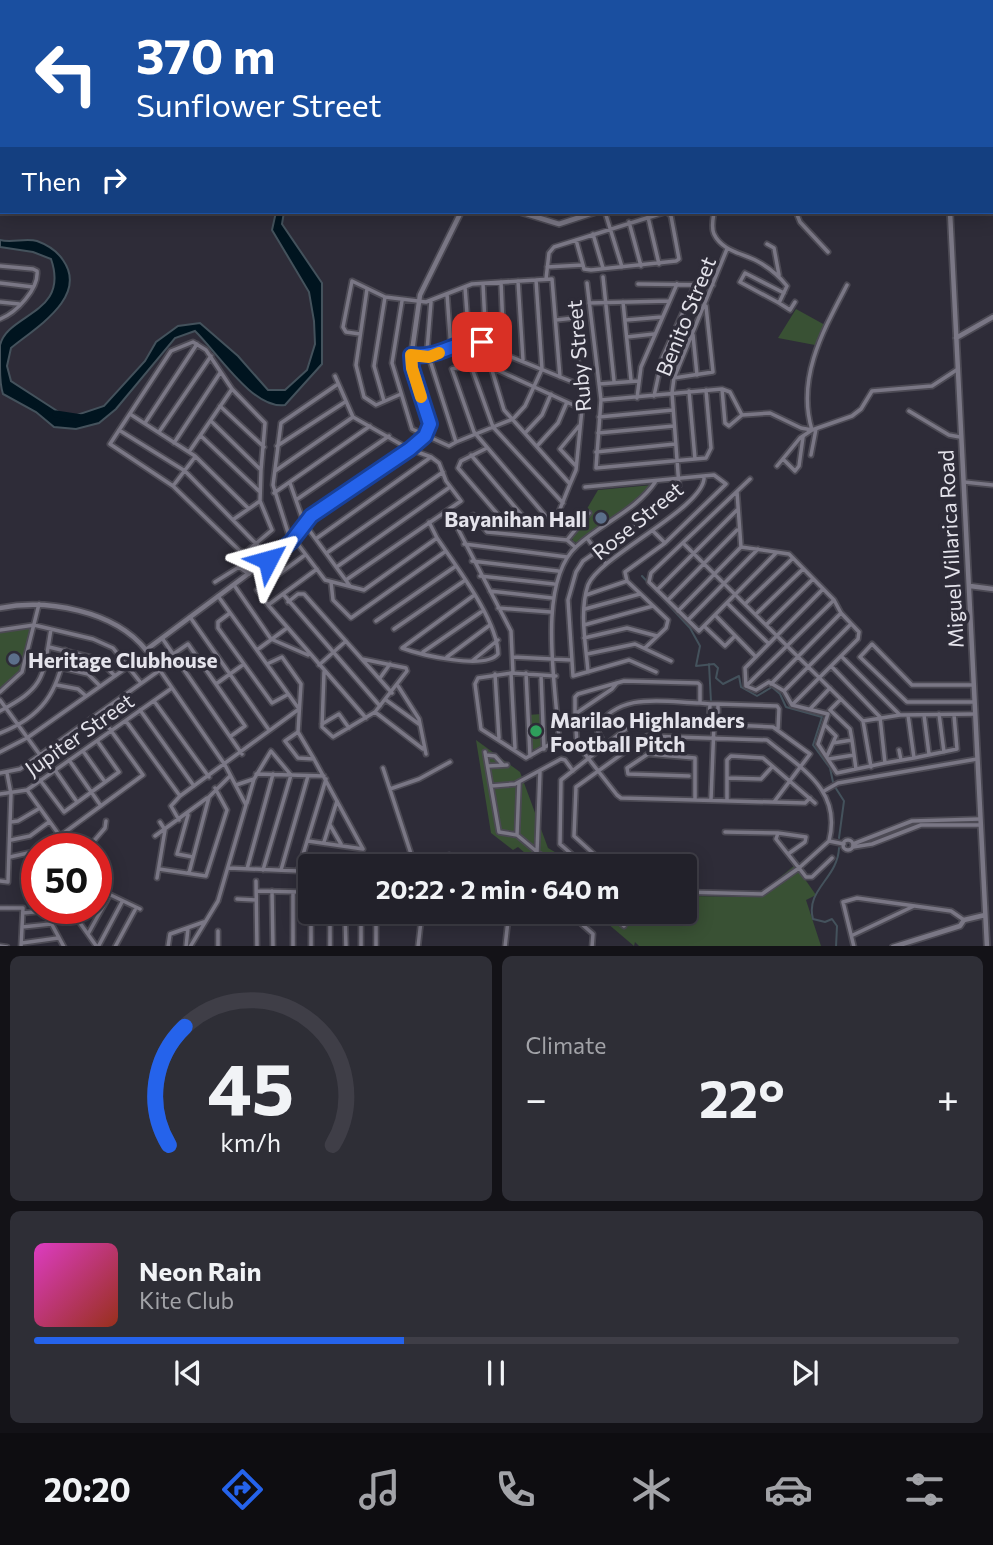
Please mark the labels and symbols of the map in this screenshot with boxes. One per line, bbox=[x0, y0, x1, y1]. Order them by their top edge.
street label: Benito Street bbox=[650, 253, 720, 379]
street label: Ruby Street bbox=[561, 299, 595, 413]
pin bbox=[452, 312, 512, 372]
street label: Miguel Villarica Road bbox=[932, 449, 968, 649]
street label: Rose Street bbox=[586, 476, 688, 564]
place label: Bayanihan Hall bbox=[444, 506, 587, 531]
marker: Bayanihan Hall bbox=[593, 510, 609, 526]
position arrow bbox=[231, 523, 305, 597]
place label: Heritage Clubhouse bbox=[28, 647, 218, 672]
marker: Heritage Clubhouse bbox=[6, 651, 22, 667]
street label: Jupiter Street bbox=[20, 687, 138, 781]
place label: Marilao Highlanders Football Pitch bbox=[550, 707, 745, 756]
marker: Marilao Highlanders Football Pitch bbox=[528, 723, 544, 739]
speed limit sign: 50 bbox=[21, 833, 112, 924]

